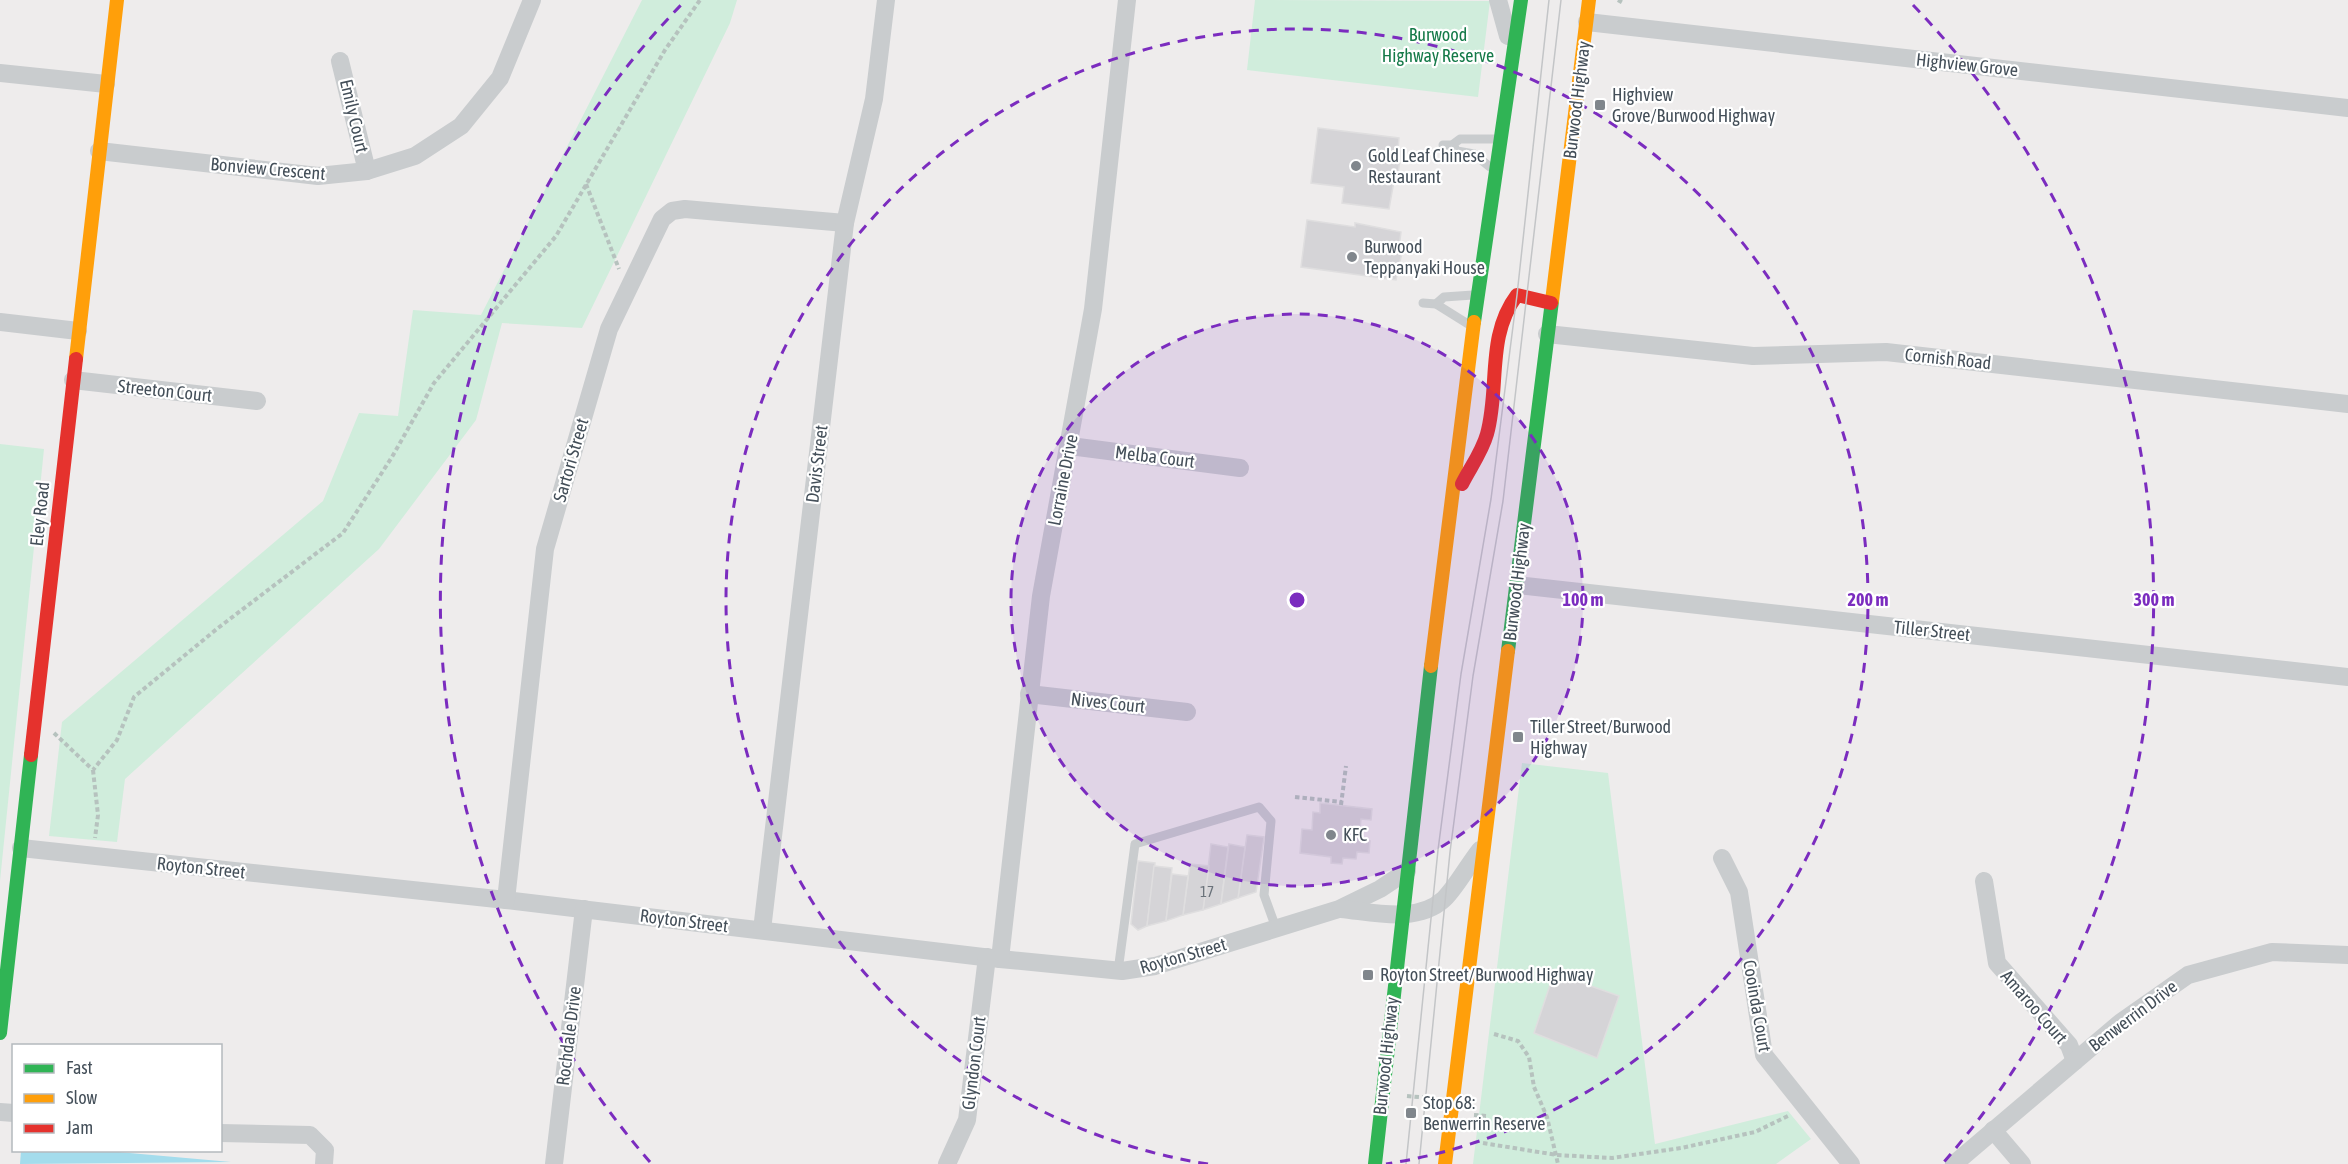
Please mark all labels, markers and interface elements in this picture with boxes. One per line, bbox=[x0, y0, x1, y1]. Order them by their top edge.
park label: Burwood Highway Reserve bbox=[1382, 24, 1494, 66]
street label: Burwood Highway bbox=[1559, 40, 1594, 160]
street label: Highview Grove bbox=[1915, 49, 2019, 80]
street label: Emily Court bbox=[336, 77, 373, 155]
place label: Highview Grove/Burwood Highway bbox=[1612, 84, 1775, 126]
marker: Highview Grove/Burwood Highway bbox=[1593, 98, 1607, 112]
place label: Gold Leaf Chinese Restaurant bbox=[1368, 145, 1485, 187]
street label: Bonview Crescent bbox=[210, 153, 326, 184]
marker: Gold Leaf Chinese Restaurant bbox=[1349, 159, 1363, 173]
place label: Burwood Teppanyaki House bbox=[1364, 236, 1485, 278]
marker: Burwood Teppanyaki House bbox=[1345, 250, 1359, 264]
street label: Cornish Road bbox=[1904, 344, 1992, 373]
street label: Streeton Court bbox=[117, 375, 213, 406]
street label: Sartori Street bbox=[549, 416, 592, 504]
street label: Davis Street bbox=[801, 424, 832, 504]
street label: Lorraine Drive bbox=[1043, 432, 1082, 527]
street label: Melba Court bbox=[1114, 441, 1196, 472]
street label: Eley Road bbox=[26, 481, 53, 547]
street label: Burwood Highway bbox=[1499, 522, 1534, 642]
text: 100 m bbox=[1563, 589, 1603, 610]
text: 200 m bbox=[1848, 589, 1888, 610]
text: 300 m bbox=[2134, 589, 2174, 610]
centre of rings bbox=[1287, 590, 1307, 610]
street label: Tiller Street bbox=[1893, 616, 1971, 645]
street label: Nives Court bbox=[1070, 688, 1146, 717]
place label: Tiller Street/Burwood Highway bbox=[1530, 716, 1671, 758]
marker: Tiller Street/Burwood Highway bbox=[1511, 730, 1525, 744]
place label: KFC bbox=[1343, 824, 1367, 845]
marker: KFC bbox=[1324, 828, 1338, 842]
street label: Royton Street bbox=[156, 852, 246, 883]
house number: 17 bbox=[1200, 883, 1214, 900]
street label: Royton Street bbox=[639, 905, 729, 936]
street label: Royton Street bbox=[1137, 933, 1228, 978]
street label: Cooinda Court bbox=[1739, 958, 1776, 1053]
place label: Royton Street/Burwood Highway bbox=[1380, 964, 1593, 985]
street label: Amaroo Court bbox=[1997, 966, 2072, 1048]
marker: Royton Street/Burwood Highway bbox=[1361, 968, 1375, 982]
street label: Benwerrin Drive bbox=[2084, 976, 2181, 1056]
street label: Rochdale Drive bbox=[552, 985, 585, 1087]
street label: Burwood Highway bbox=[1369, 996, 1402, 1116]
street label: Glyndon Court bbox=[957, 1015, 990, 1111]
legend bbox=[12, 1044, 222, 1152]
text: Fast bbox=[66, 1057, 93, 1078]
text: Slow bbox=[66, 1087, 97, 1108]
place label: Stop 68: Benwerrin Reserve bbox=[1423, 1092, 1546, 1134]
marker: Stop 68: Benwerrin Reserve bbox=[1404, 1106, 1418, 1120]
text: Jam bbox=[66, 1117, 93, 1138]

